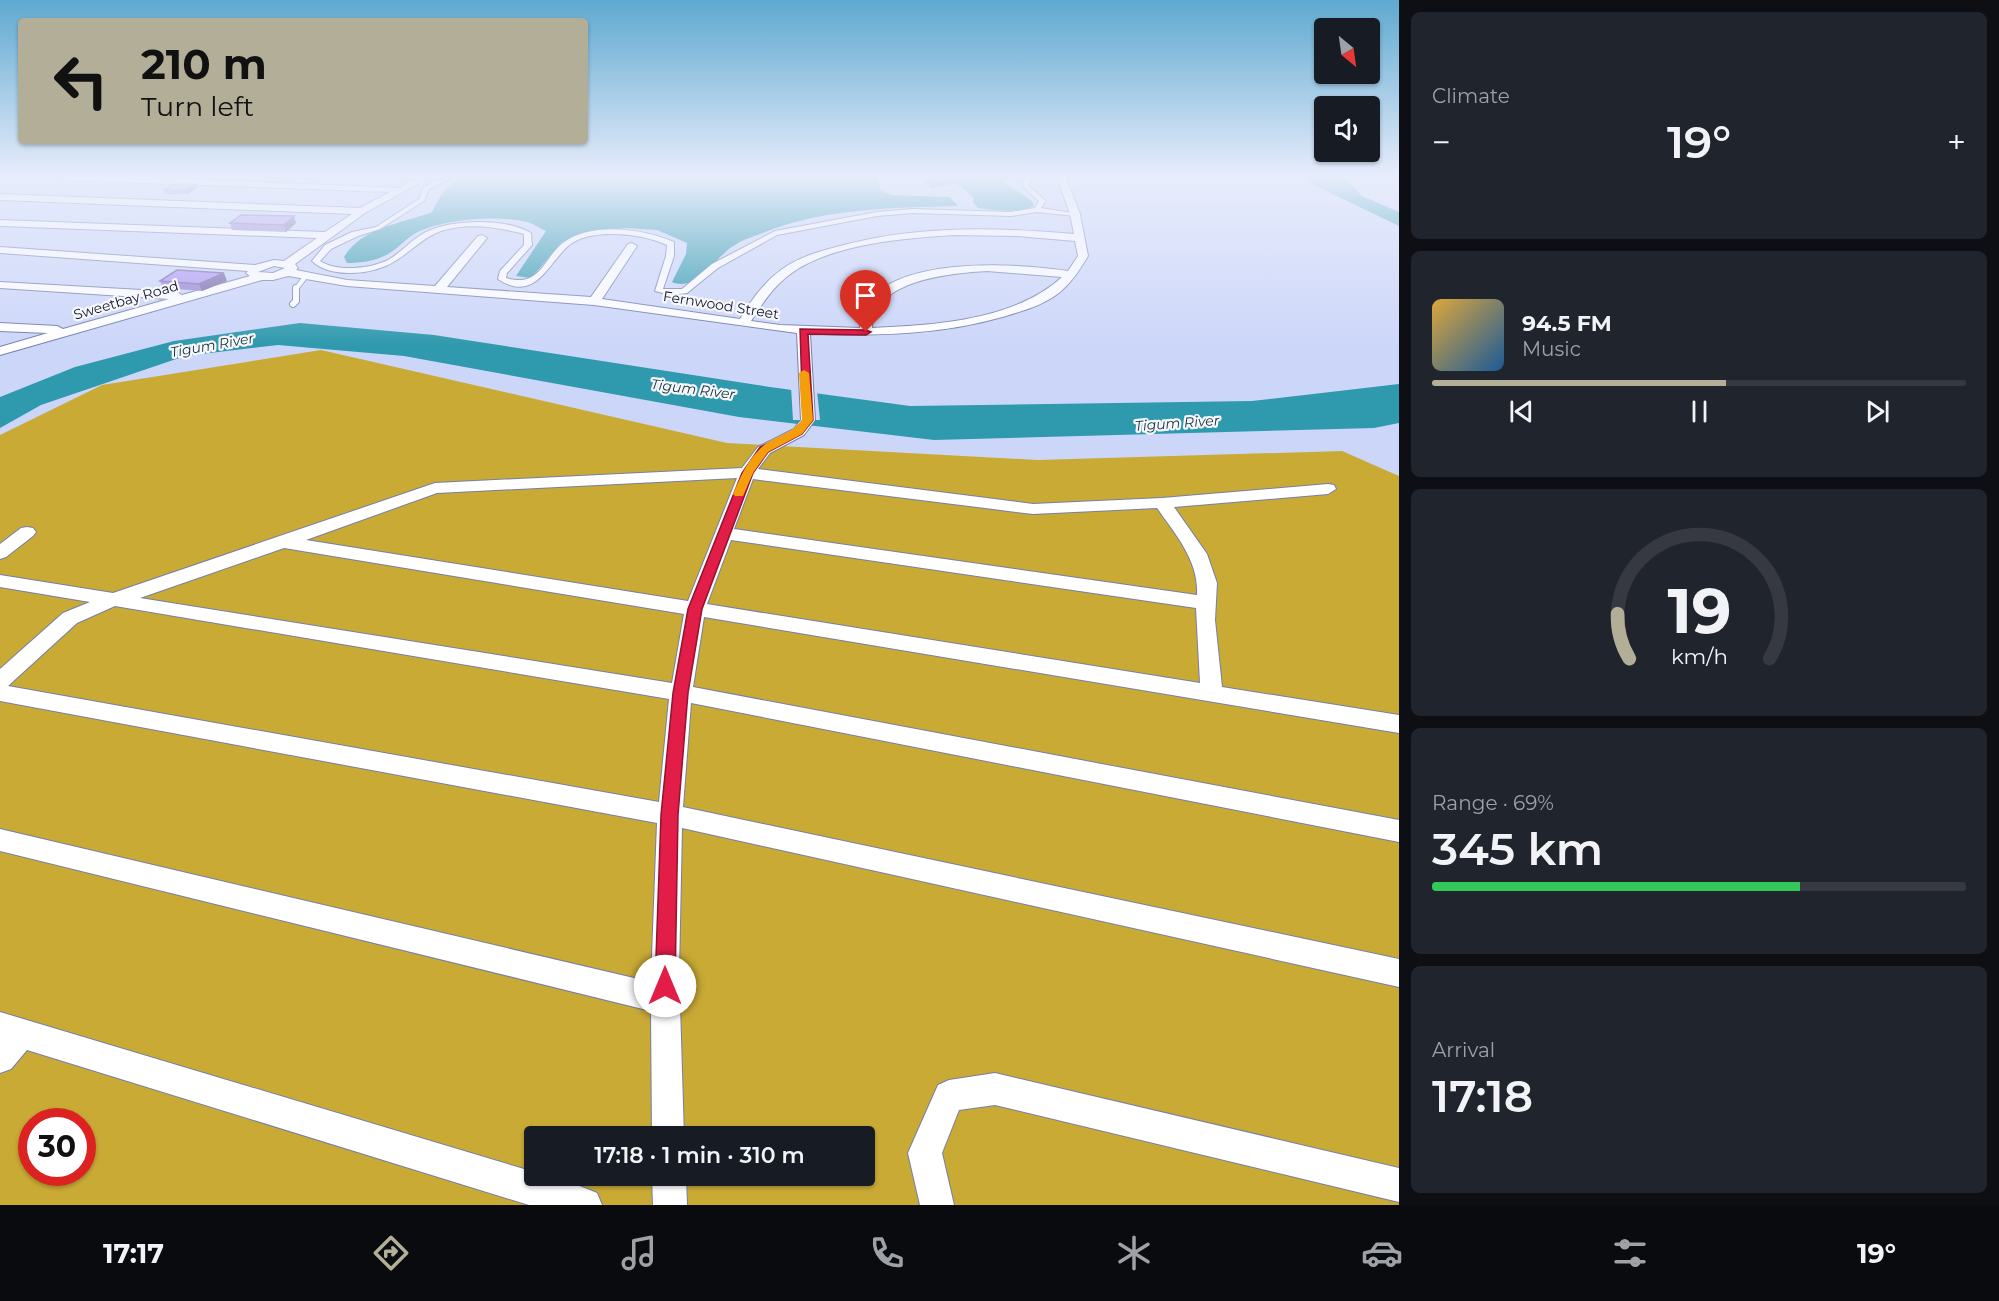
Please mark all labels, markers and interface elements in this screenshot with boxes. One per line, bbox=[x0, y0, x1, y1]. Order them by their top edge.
north arrow bbox=[1314, 18, 1380, 84]
map controls bbox=[1314, 18, 1380, 162]
text: 210 m bbox=[141, 38, 267, 90]
icon: left bbox=[42, 42, 120, 120]
text: Climate bbox=[1432, 84, 1510, 108]
text: Turn left bbox=[141, 90, 254, 123]
button: sound bbox=[1314, 96, 1380, 162]
text: 19° bbox=[1667, 114, 1731, 169]
text: − bbox=[1432, 122, 1451, 162]
text: + bbox=[1947, 122, 1966, 162]
pin bbox=[840, 270, 891, 332]
street label: Sweetbay Road bbox=[71, 276, 181, 324]
icon: arrive bbox=[849, 279, 882, 312]
street label: Fernwood Street bbox=[662, 287, 781, 323]
text: 94.5 FM bbox=[1522, 310, 1612, 337]
water label: Tigum River bbox=[169, 329, 256, 361]
text: Music bbox=[1522, 337, 1581, 361]
water label: Tigum River bbox=[650, 375, 736, 403]
icon: previous bbox=[1505, 395, 1538, 428]
icon: pause bbox=[1683, 395, 1716, 428]
icon: next bbox=[1861, 395, 1894, 428]
water label: Tigum River bbox=[1134, 411, 1220, 435]
text: 19 bbox=[1667, 574, 1731, 650]
text: km/h bbox=[1670, 644, 1728, 670]
text: Range · 69% bbox=[1432, 791, 1554, 815]
text: 345 km bbox=[1432, 821, 1603, 876]
position arrow bbox=[633, 954, 697, 1018]
text: Arrival bbox=[1432, 1038, 1495, 1062]
text: 17:18 bbox=[1432, 1068, 1533, 1123]
speed limit sign: 30 bbox=[18, 1108, 96, 1186]
text: 17:18 · 1 min · 310 m bbox=[594, 1142, 805, 1169]
icon: directions bbox=[370, 1232, 412, 1274]
icon: music bbox=[618, 1232, 660, 1274]
icon: phone bbox=[866, 1232, 908, 1274]
icon: climate bbox=[1113, 1232, 1155, 1274]
icon: car bbox=[1361, 1232, 1403, 1274]
icon: filters bbox=[1609, 1232, 1651, 1274]
text: 17:17 bbox=[103, 1237, 164, 1270]
text: 19° bbox=[1857, 1237, 1896, 1270]

